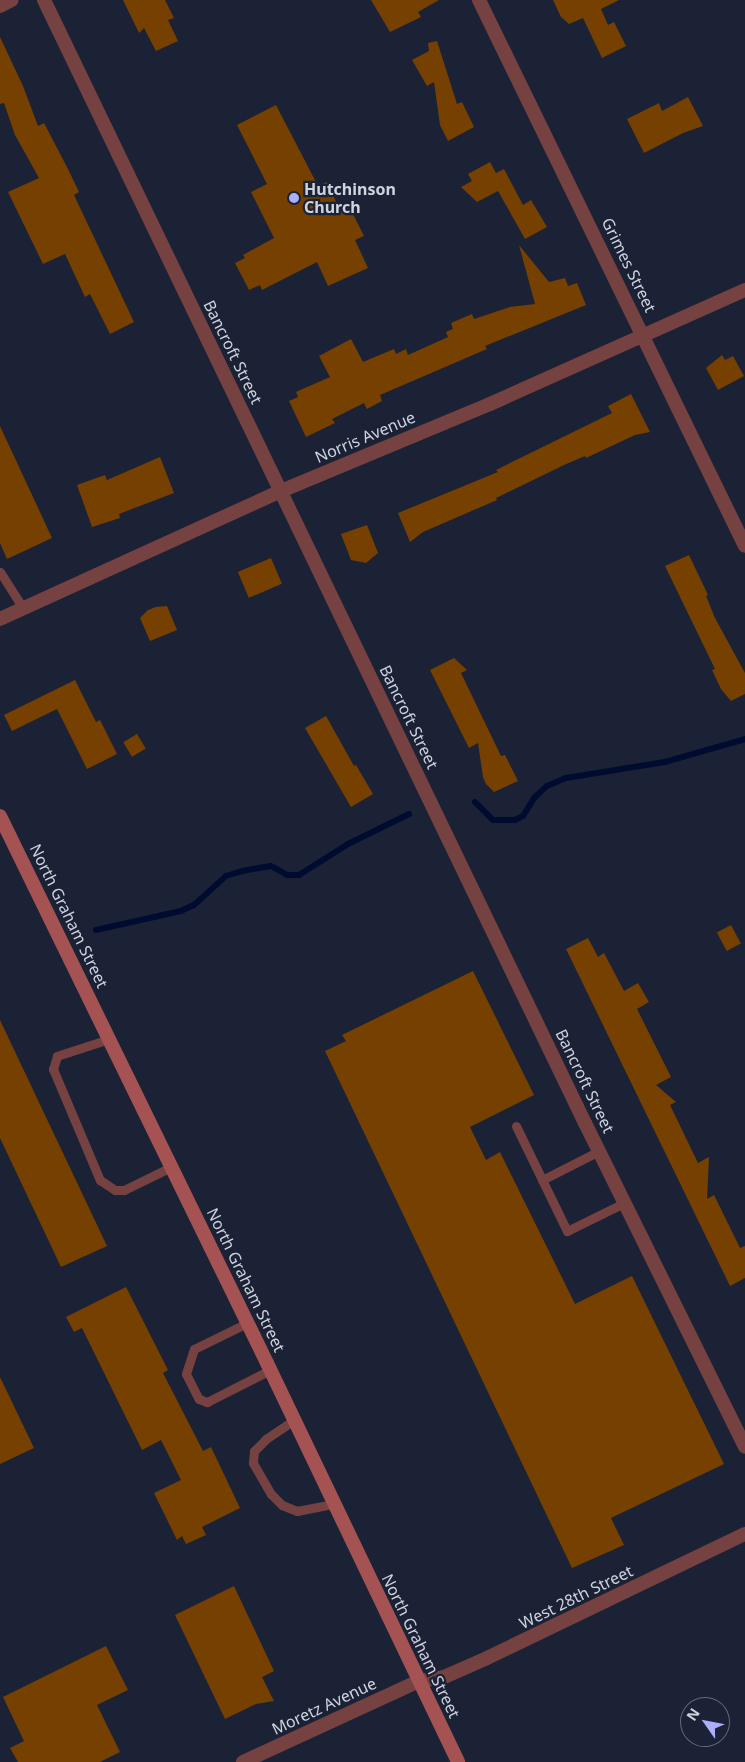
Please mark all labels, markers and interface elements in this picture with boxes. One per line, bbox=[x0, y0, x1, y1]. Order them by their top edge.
place label: Hutchinson Church bbox=[304, 179, 396, 217]
marker: Hutchinson Church bbox=[288, 192, 300, 204]
street label: Grimes Street bbox=[598, 215, 660, 315]
street label: Bancroft Street bbox=[200, 297, 266, 407]
street label: Norris Avenue bbox=[312, 407, 418, 467]
street label: Bancroft Street bbox=[376, 662, 442, 772]
street label: North Graham Street bbox=[26, 841, 112, 991]
street label: Bancroft Street bbox=[552, 1026, 618, 1136]
street label: North Graham Street bbox=[203, 1205, 289, 1355]
street label: West 28th Street bbox=[516, 1561, 636, 1633]
street label: North Graham Street bbox=[378, 1571, 464, 1721]
street label: Moretz Avenue bbox=[269, 1673, 379, 1739]
north arrow bbox=[680, 1697, 730, 1747]
text: N bbox=[682, 1704, 704, 1724]

